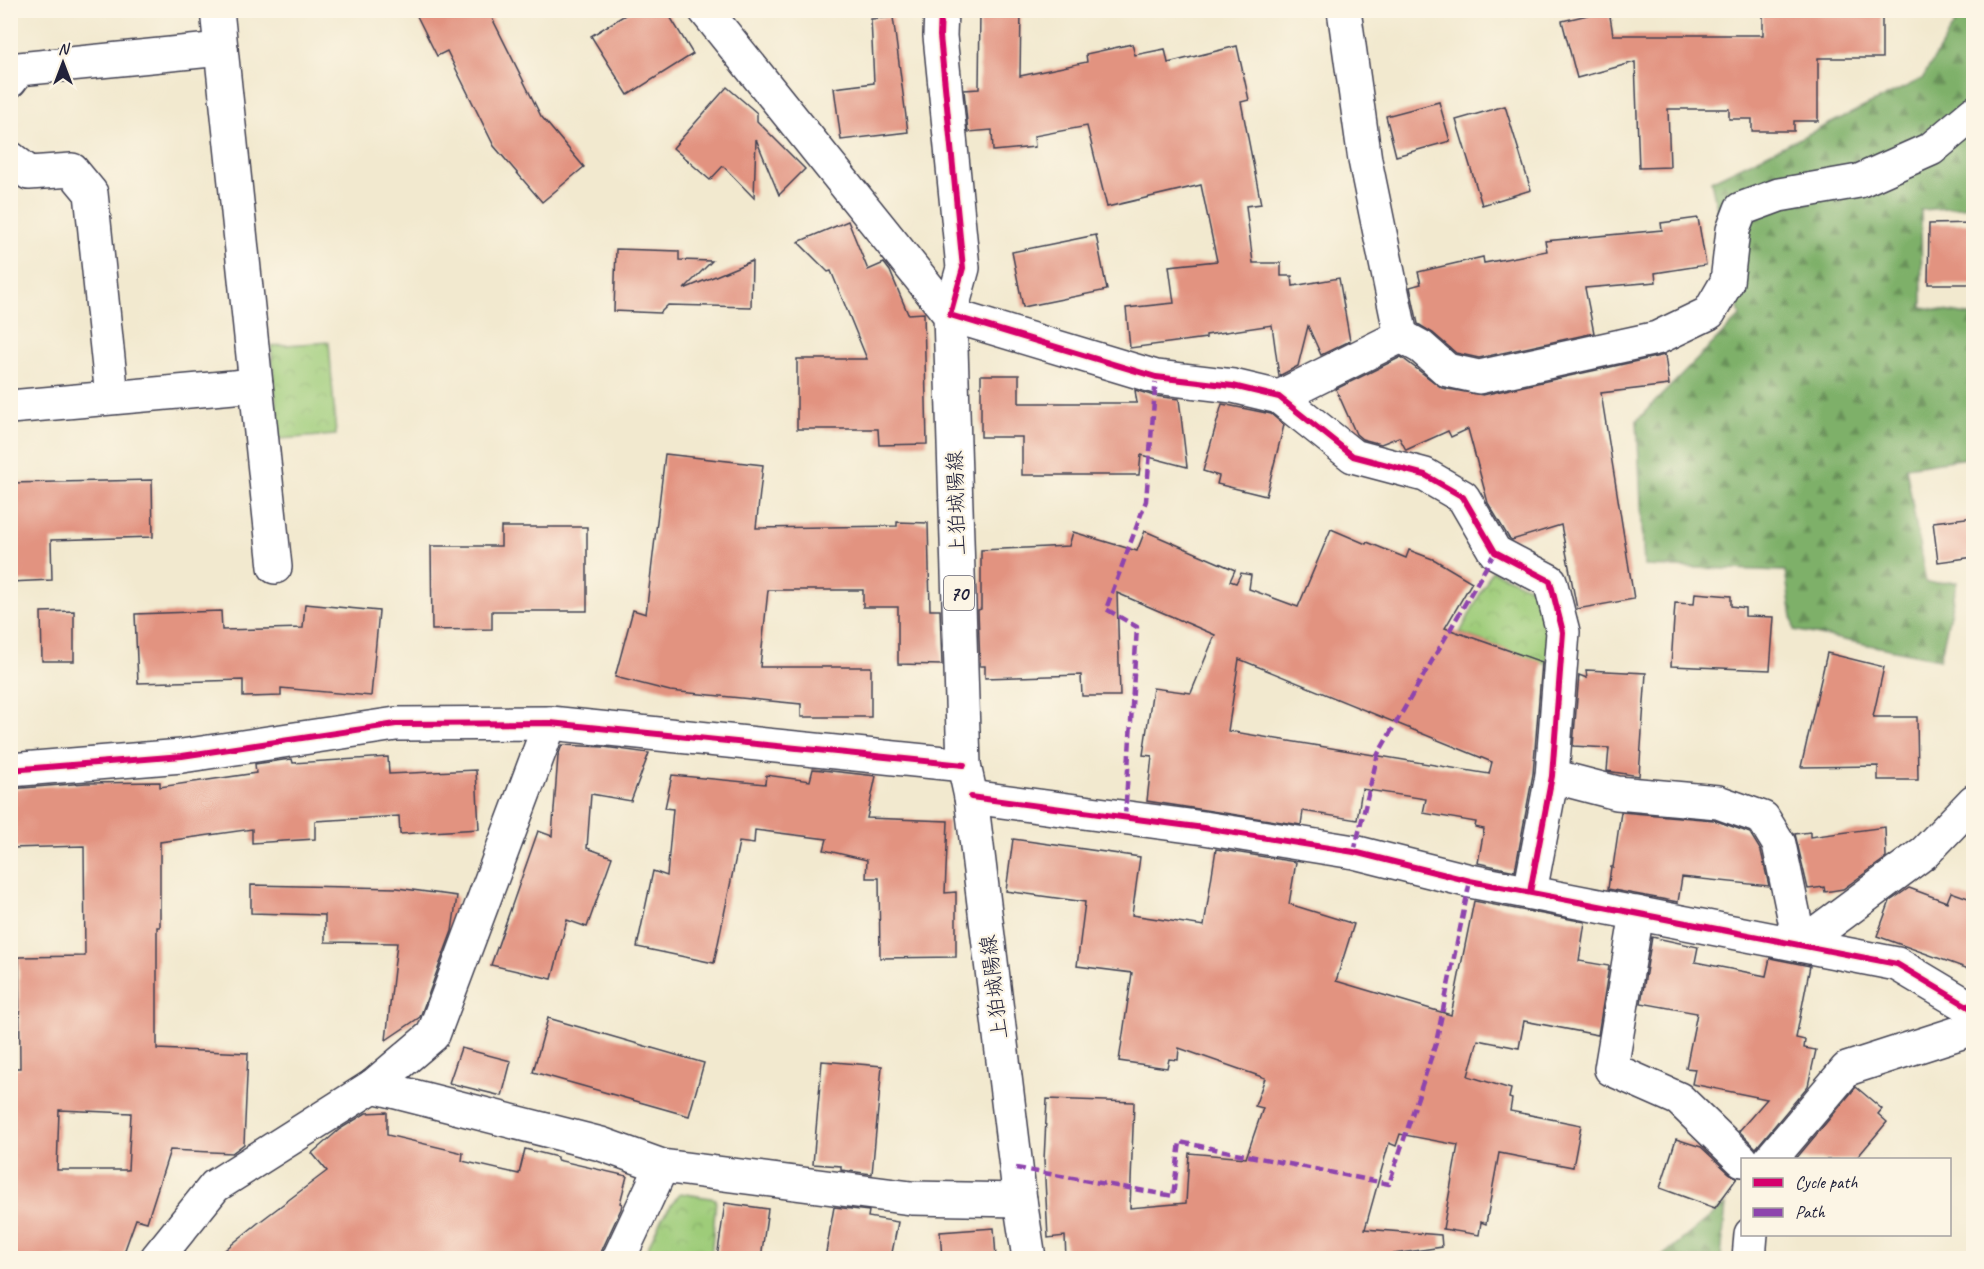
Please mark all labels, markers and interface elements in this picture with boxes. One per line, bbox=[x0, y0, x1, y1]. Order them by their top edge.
north arrow bbox=[33, 33, 93, 93]
text: N bbox=[58, 39, 71, 59]
street label: 上狛城陽線 bbox=[941, 450, 971, 556]
road number: 70 bbox=[944, 576, 974, 610]
street label: 上狛城陽線 bbox=[975, 933, 1013, 1041]
legend bbox=[1741, 1158, 1951, 1236]
text: Cycle path bbox=[1795, 1171, 1858, 1193]
text: Path bbox=[1795, 1201, 1825, 1223]

